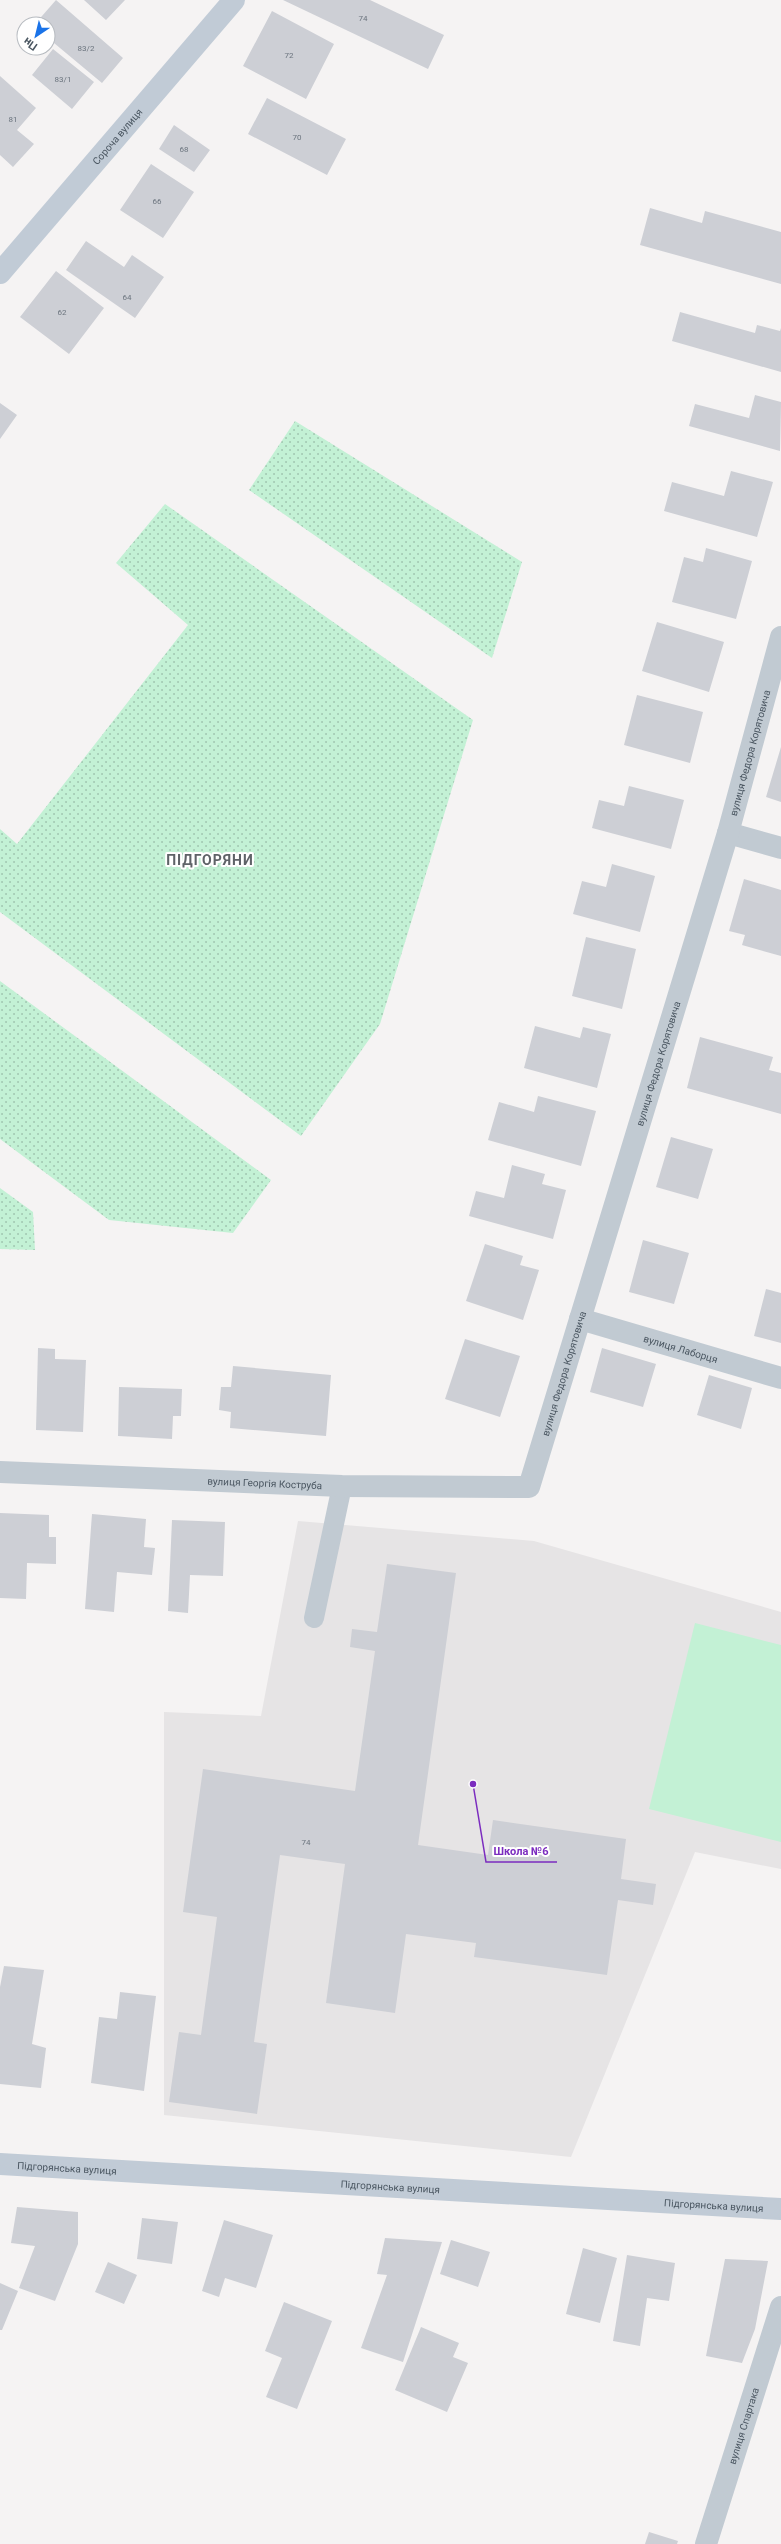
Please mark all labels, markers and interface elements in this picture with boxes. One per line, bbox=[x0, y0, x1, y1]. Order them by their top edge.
house number: 74 bbox=[359, 14, 368, 23]
north arrow bbox=[16, 16, 56, 56]
text: Пн bbox=[21, 34, 40, 53]
house number: 83/2 bbox=[78, 44, 95, 53]
house number: 72 bbox=[285, 51, 294, 60]
house number: 83/1 bbox=[55, 75, 71, 84]
street label: Сороча вулиця bbox=[90, 106, 144, 167]
house number: 81 bbox=[9, 115, 18, 124]
house number: 70 bbox=[293, 133, 302, 142]
house number: 68 bbox=[180, 145, 189, 154]
house number: 66 bbox=[153, 197, 162, 206]
house number: 64 bbox=[123, 293, 132, 302]
house number: 62 bbox=[58, 308, 67, 317]
street label: вулиця Федора Корятовича bbox=[727, 689, 772, 817]
district label: ПІДГОРЯНИ bbox=[166, 852, 254, 868]
street label: вулиця Федора Корятовича bbox=[634, 1000, 682, 1127]
street label: вулиця Федора Корятовича bbox=[539, 1310, 588, 1437]
street label: вулиця Лаборця bbox=[642, 1332, 719, 1365]
street label: вулиця Георгія Коструба bbox=[207, 1475, 322, 1491]
house number: 74 bbox=[302, 1838, 311, 1847]
callout: Школа №6 bbox=[486, 1839, 557, 1862]
text: Школа №6 bbox=[494, 1845, 548, 1858]
street label: Підгорянська вулиця bbox=[17, 2159, 117, 2176]
street label: Підгорянська вулиця bbox=[340, 2178, 440, 2195]
street label: Підгорянська вулиця bbox=[664, 2197, 764, 2213]
street label: вулиця Спартака bbox=[726, 2386, 761, 2465]

